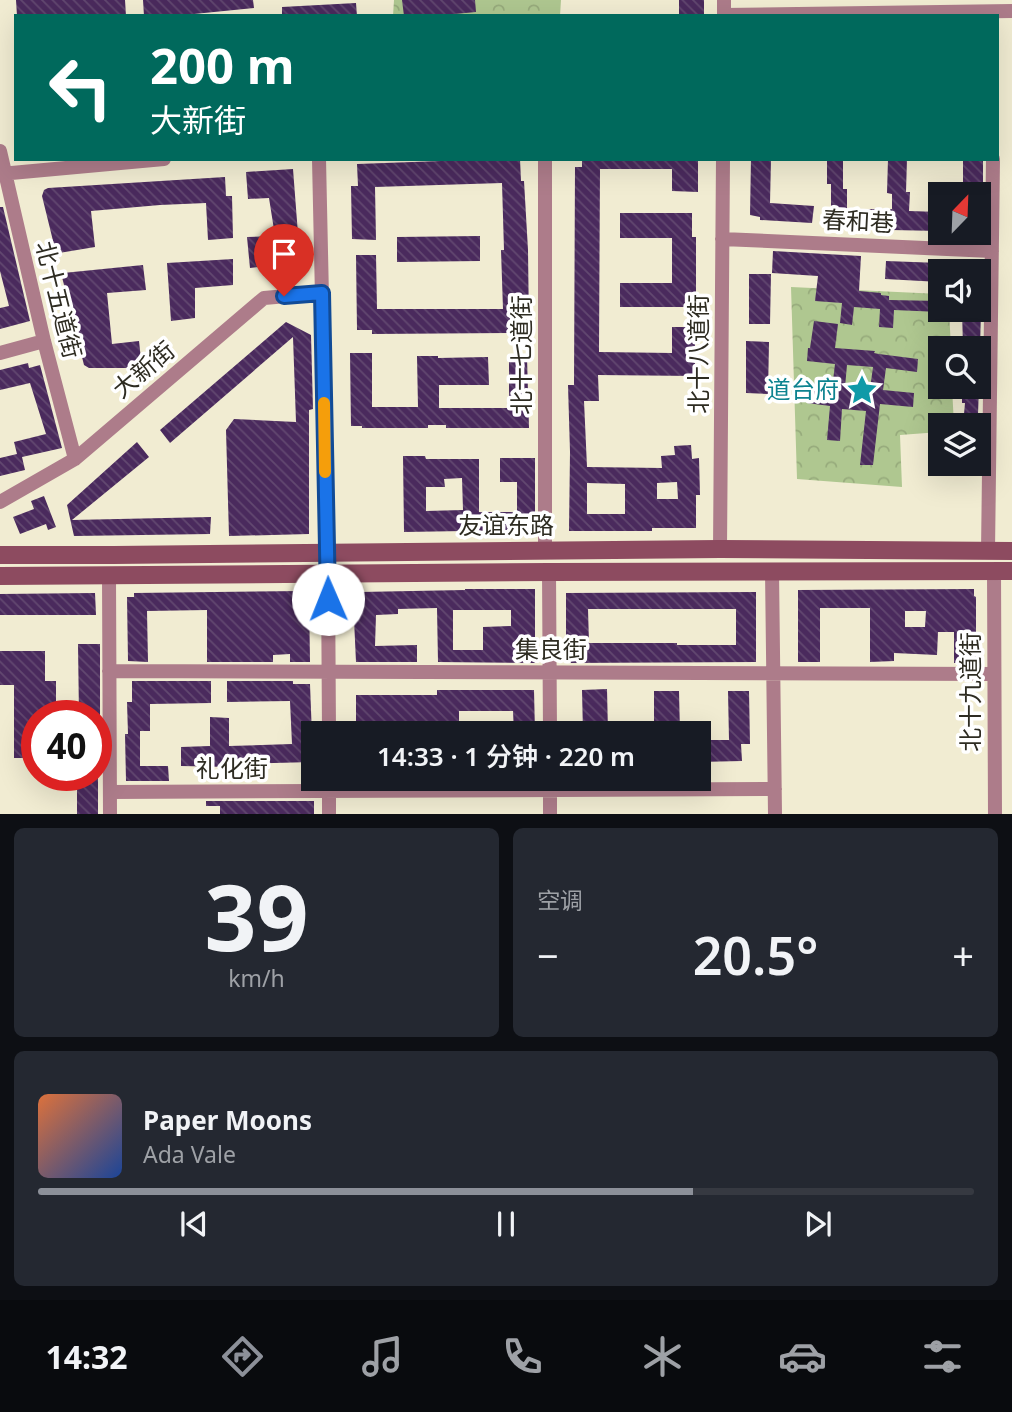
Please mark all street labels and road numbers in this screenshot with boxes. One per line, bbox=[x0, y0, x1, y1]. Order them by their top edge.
street label: 春和巷 bbox=[821, 202, 895, 239]
street label: 北十五道街 bbox=[29, 237, 90, 362]
street label: 北十八道街 bbox=[681, 294, 714, 414]
street label: 北十七道街 bbox=[504, 295, 537, 415]
street label: 大新街 bbox=[105, 333, 181, 405]
street label: 友谊东路 bbox=[458, 508, 554, 541]
street label: 集良街 bbox=[515, 632, 587, 665]
street label: 北十九道街 bbox=[953, 632, 986, 752]
street label: 礼化街 bbox=[196, 751, 268, 784]

